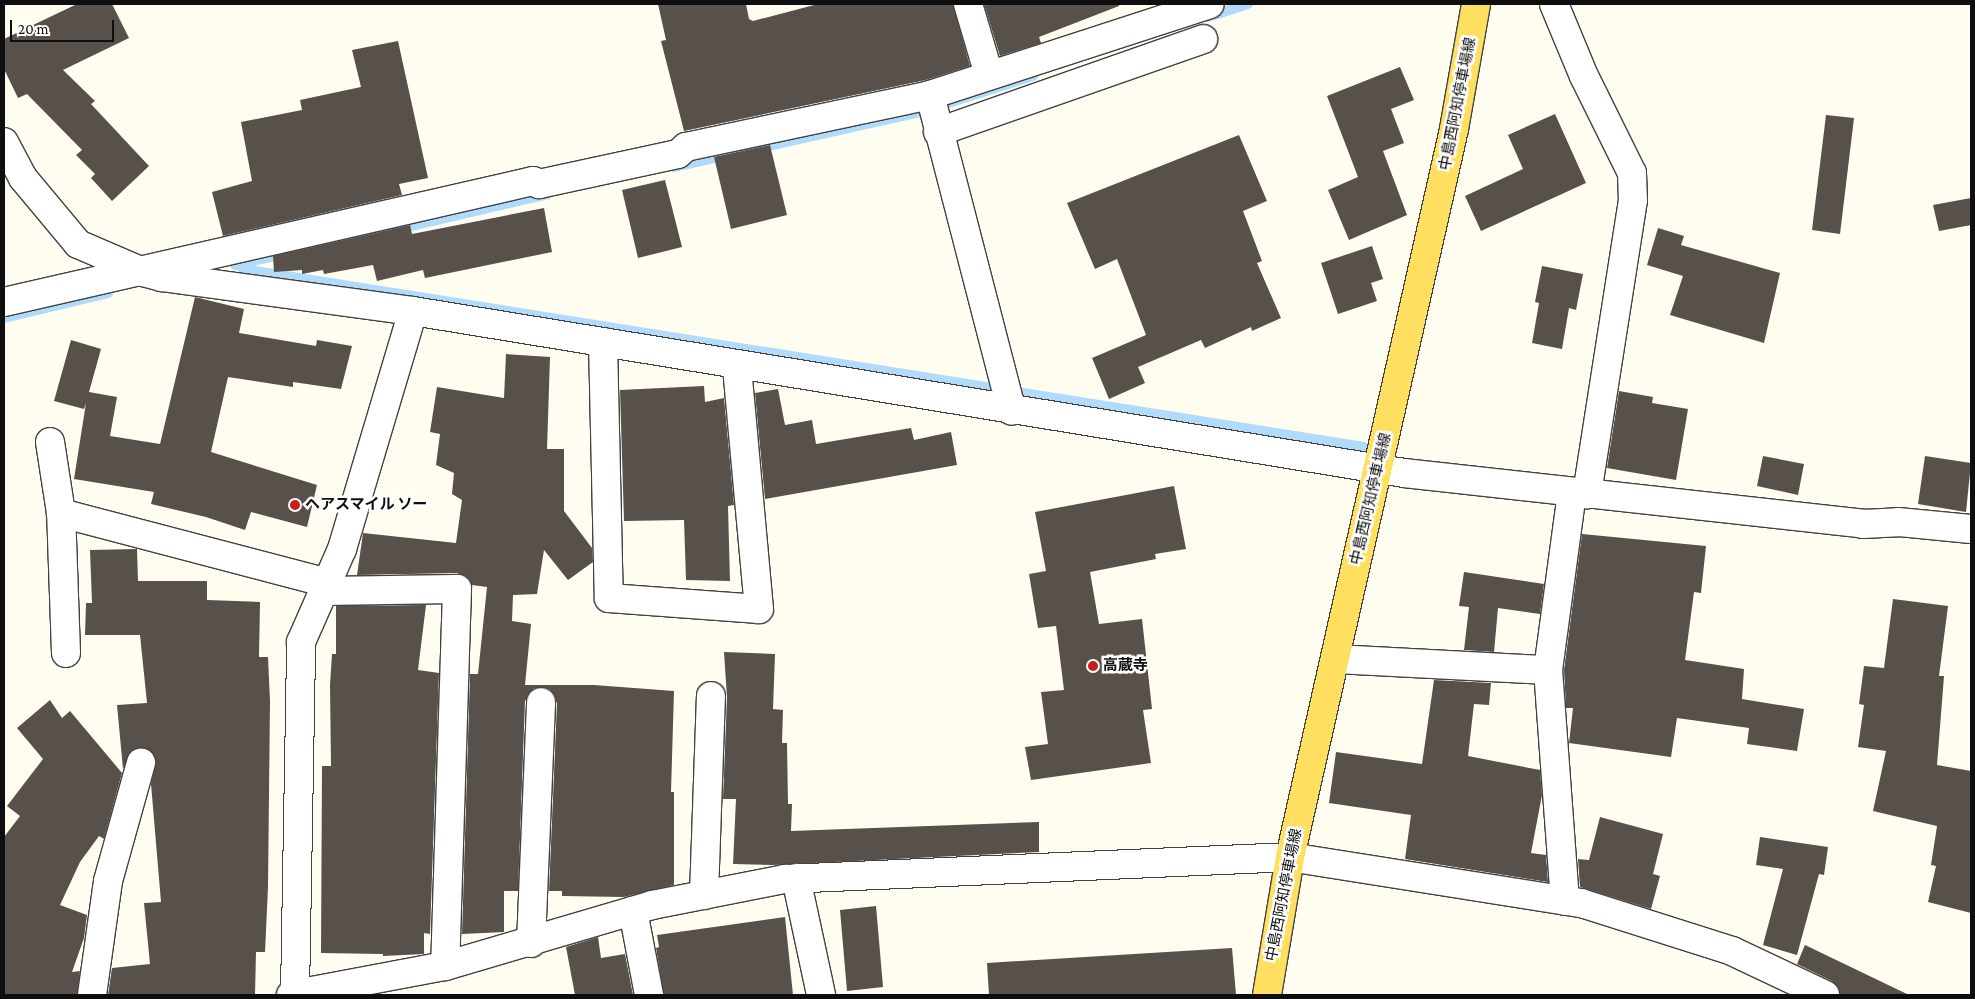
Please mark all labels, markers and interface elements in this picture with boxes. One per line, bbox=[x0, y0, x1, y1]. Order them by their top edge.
scale bar bbox=[12, 10, 116, 42]
text: 20 m bbox=[18, 21, 49, 37]
street label: 中島西阿知停車場線 bbox=[1436, 36, 1480, 172]
street label: 中島西阿知停車場線 bbox=[1347, 431, 1395, 567]
place label: ヘアスマイル ソー bbox=[305, 496, 428, 514]
marker: ヘアスマイル ソー bbox=[289, 499, 301, 511]
place label: 高蔵寺 bbox=[1103, 657, 1148, 675]
marker: 高蔵寺 bbox=[1087, 660, 1099, 672]
street label: 中島西阿知停車場線 bbox=[1262, 827, 1306, 963]

